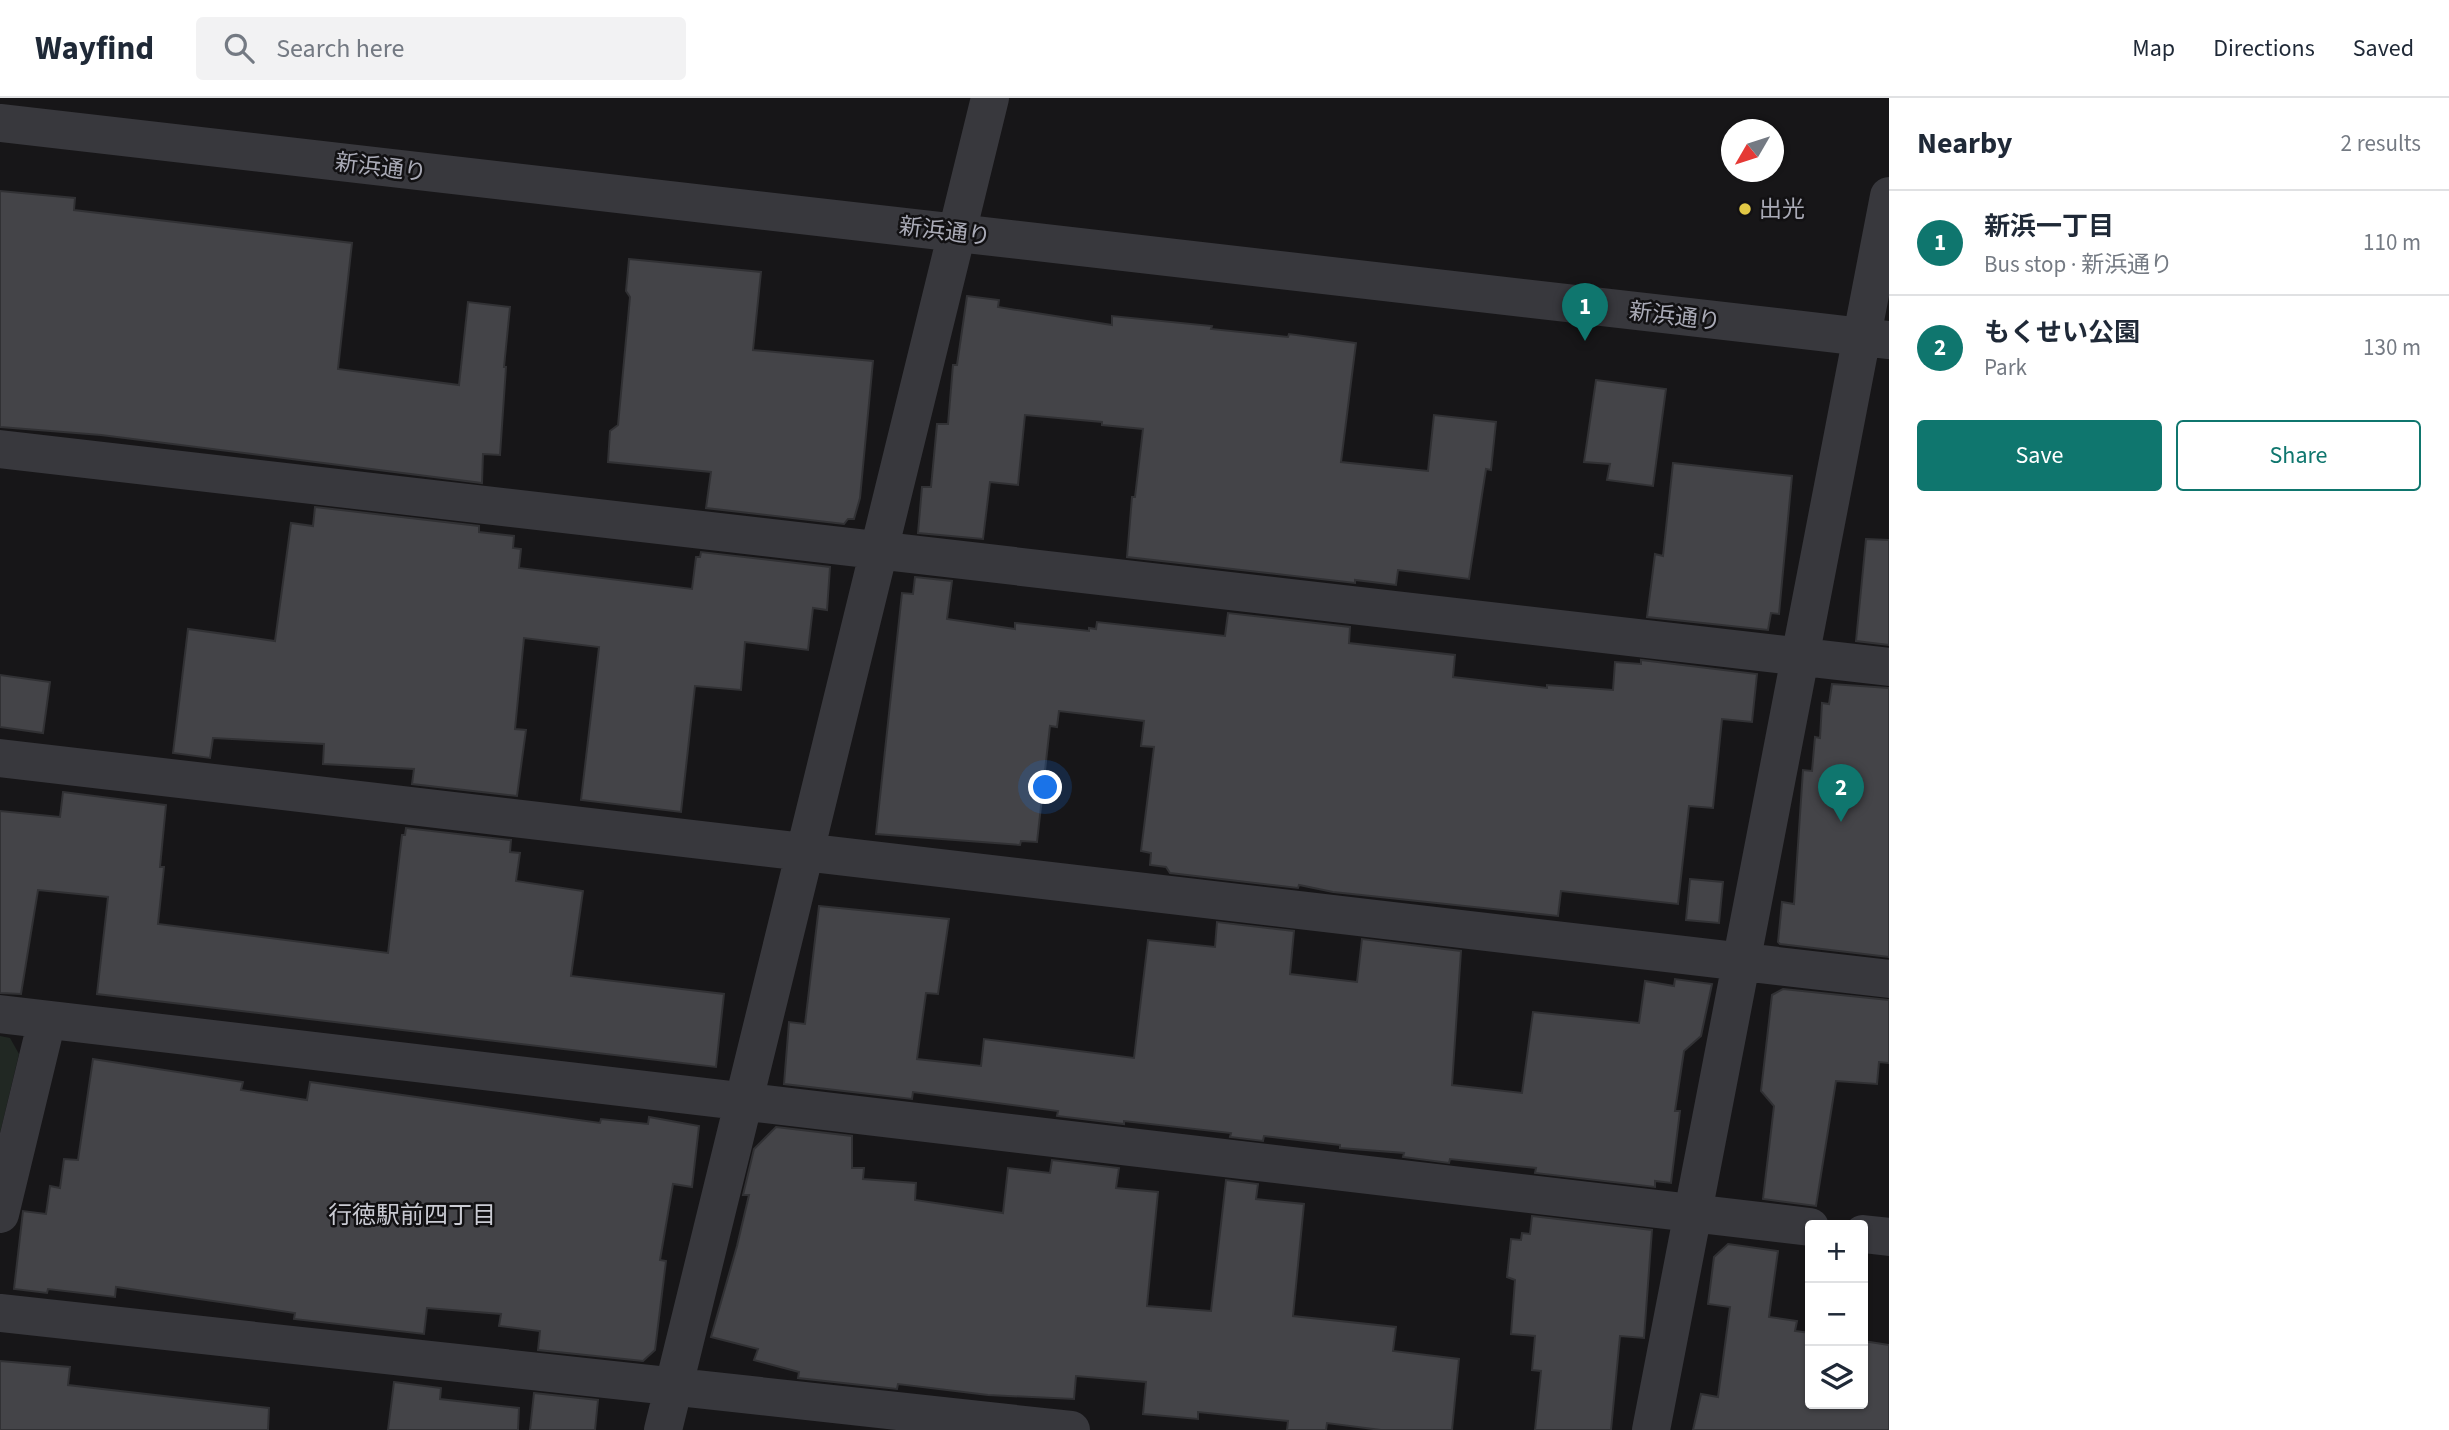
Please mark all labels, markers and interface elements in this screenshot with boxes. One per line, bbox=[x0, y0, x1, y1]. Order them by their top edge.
search box bbox=[196, 17, 686, 80]
text: Wayfind bbox=[35, 25, 154, 72]
icon: search bbox=[220, 29, 258, 67]
text: Search here bbox=[276, 30, 404, 67]
text: Map bbox=[2132, 31, 2175, 66]
text: Directions bbox=[2213, 31, 2315, 66]
text: Saved bbox=[2353, 31, 2414, 66]
north arrow bbox=[1721, 119, 1784, 182]
text: Nearby bbox=[1917, 122, 2012, 165]
text: 2 results bbox=[2341, 127, 2421, 160]
street label: 新浜通り bbox=[333, 146, 429, 189]
place label: 出光 bbox=[1759, 193, 1805, 226]
marker: 出光 bbox=[1737, 201, 1753, 217]
text: 新浜一丁目 bbox=[1984, 208, 2114, 245]
street label: 新浜通り bbox=[897, 210, 993, 253]
text: 1 bbox=[1934, 226, 1946, 259]
text: 110 m bbox=[2363, 226, 2421, 259]
text: Bus stop · 新浜通り bbox=[1984, 248, 2173, 281]
pin: 1 bbox=[1562, 283, 1608, 341]
street label: 新浜通り bbox=[1627, 295, 1723, 338]
text: もくせい公園 bbox=[1984, 314, 2140, 351]
text: 2 bbox=[1934, 331, 1946, 364]
text: 130 m bbox=[2363, 331, 2421, 364]
text: Park bbox=[1984, 351, 2027, 384]
button: Save bbox=[1917, 420, 2162, 491]
button: Share bbox=[2176, 420, 2421, 491]
pin: 2 bbox=[1818, 764, 1864, 822]
your location bbox=[1028, 770, 1062, 804]
district label: 行徳駅前四丁目 bbox=[328, 1198, 496, 1233]
map controls bbox=[1805, 1220, 1868, 1409]
button: + bbox=[1805, 1220, 1868, 1283]
button: − bbox=[1805, 1283, 1868, 1346]
button: layers bbox=[1805, 1346, 1868, 1409]

